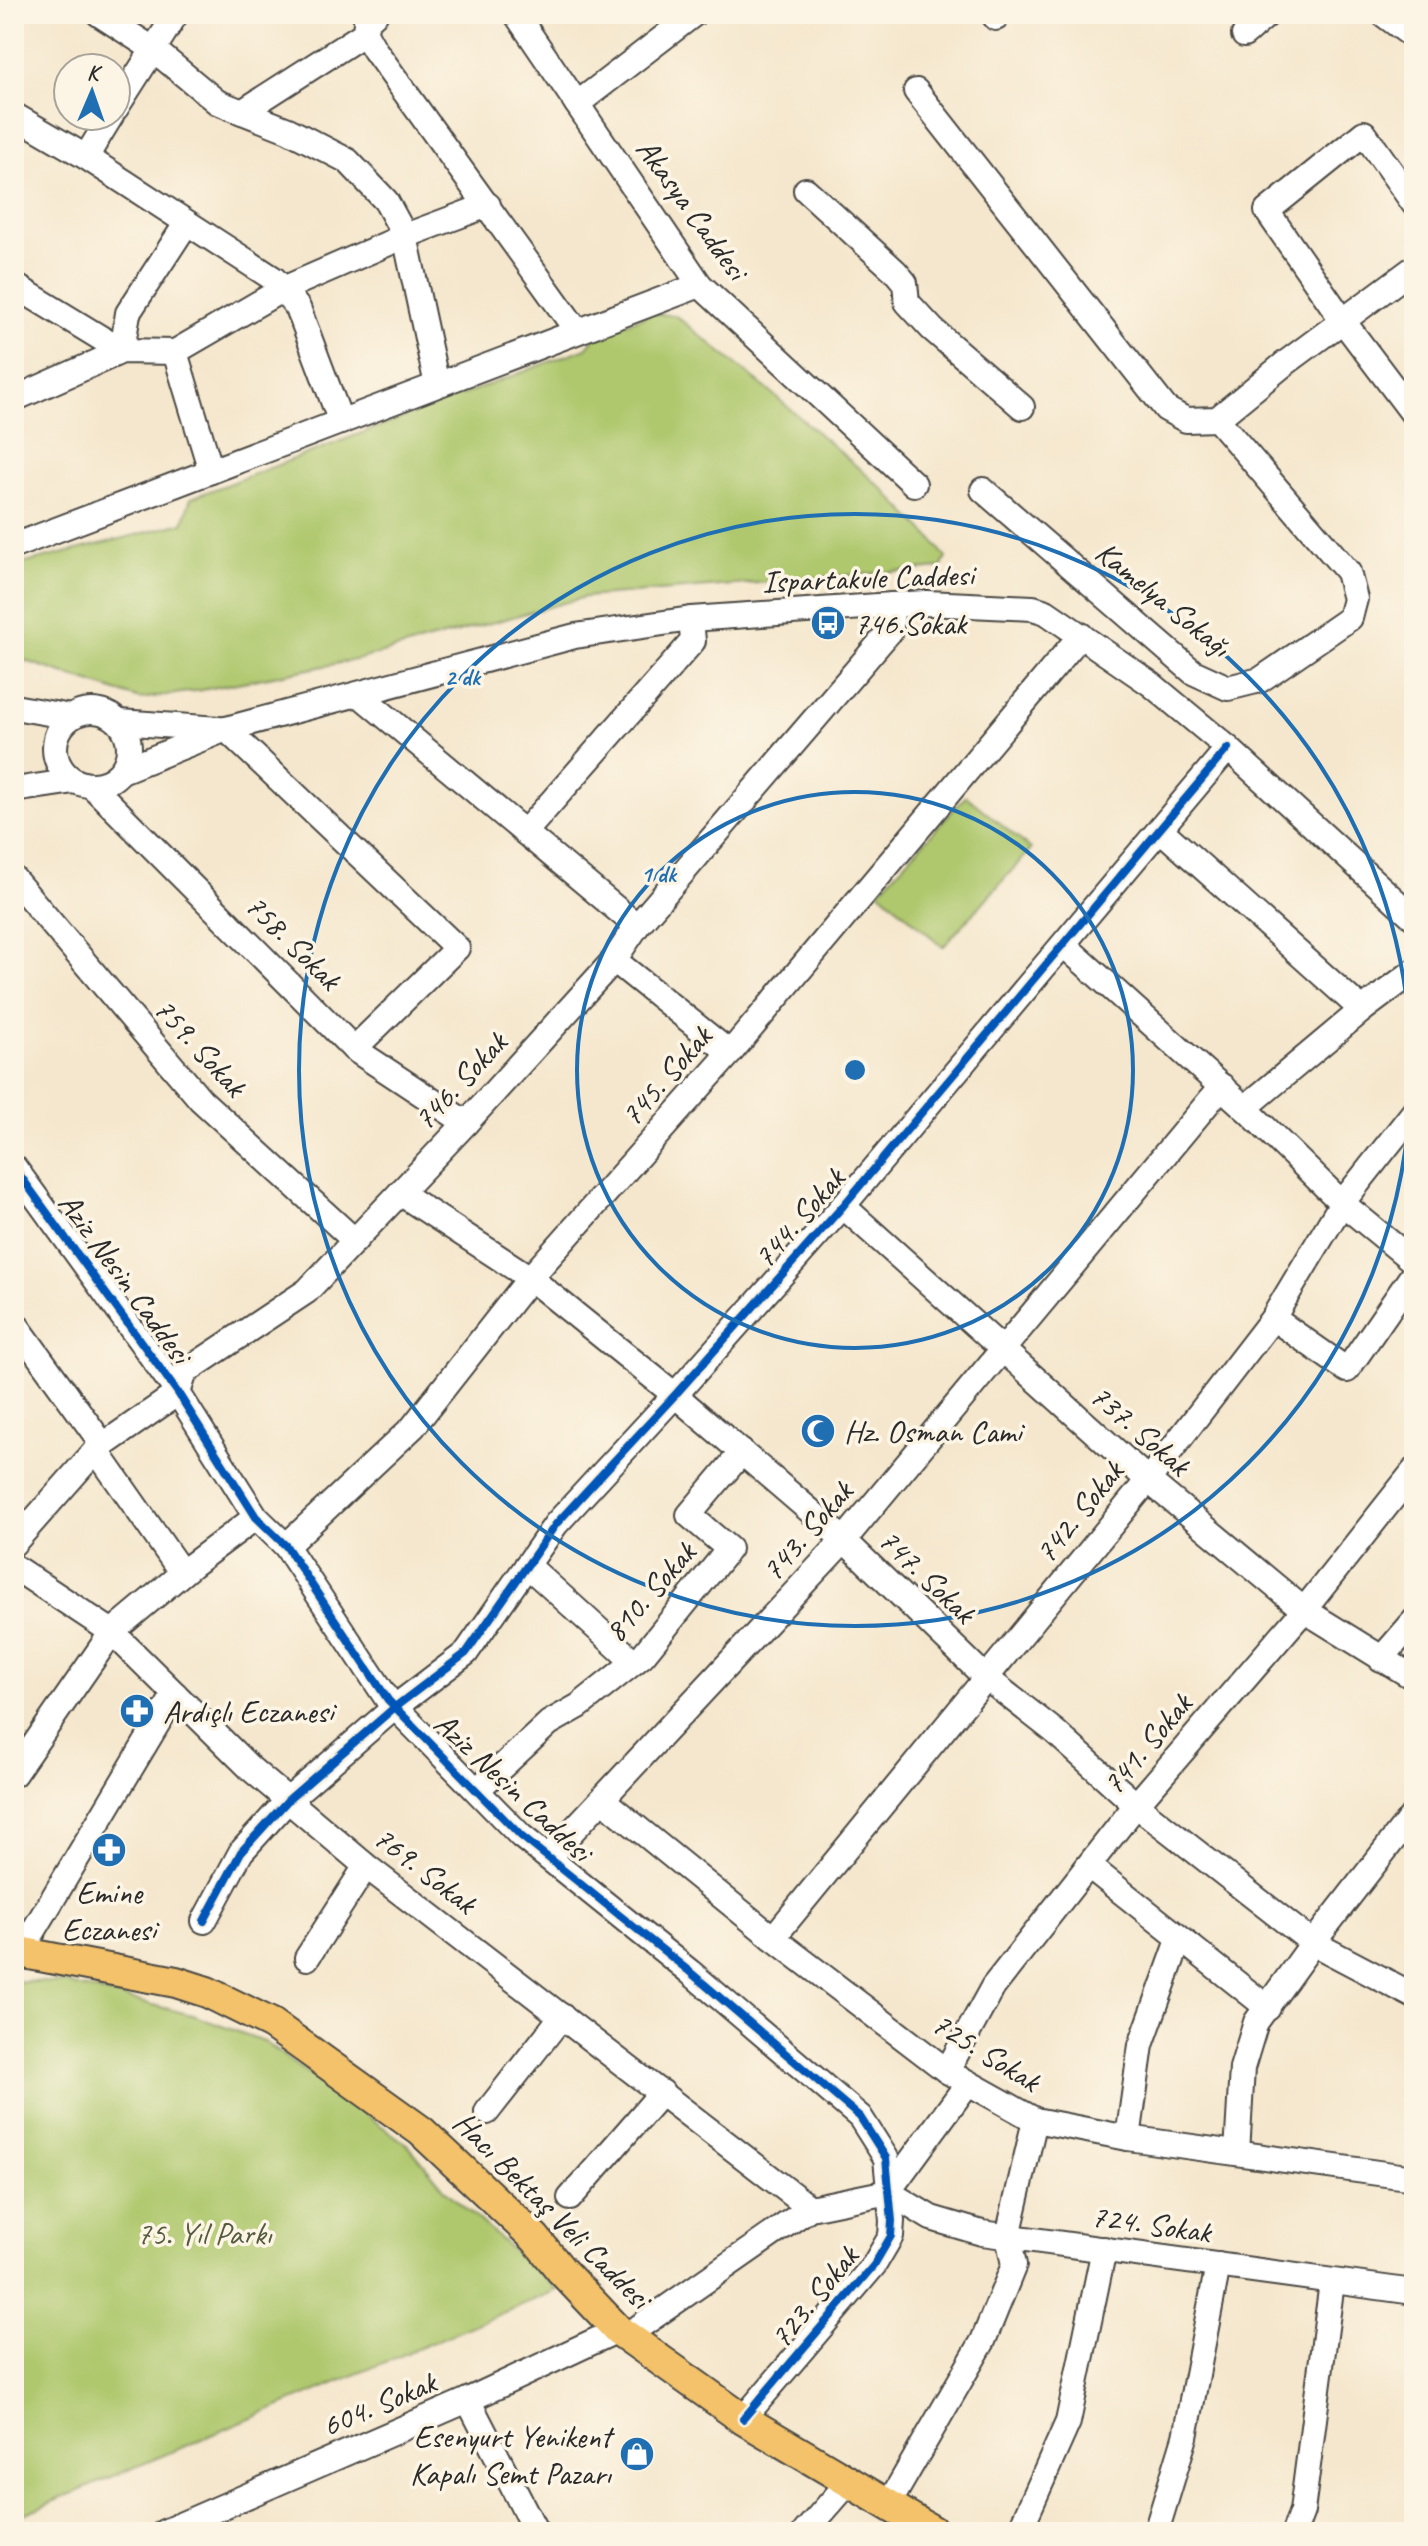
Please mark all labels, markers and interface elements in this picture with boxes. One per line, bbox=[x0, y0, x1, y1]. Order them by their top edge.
north arrow bbox=[52, 52, 132, 132]
text: K bbox=[87, 59, 104, 87]
street label: Akasya Caddesi bbox=[627, 130, 759, 291]
street label: Kamelya Sokağı bbox=[1087, 532, 1241, 667]
street label: Ispartakule Caddesi bbox=[761, 554, 979, 602]
place label: 746.Sokak bbox=[854, 603, 969, 644]
bus stop icon: 746.Sokak bbox=[809, 604, 847, 642]
text: 2 dk bbox=[444, 662, 482, 692]
text: 1 dk bbox=[640, 859, 678, 889]
street label: 758. Sokak bbox=[236, 885, 352, 1001]
street label: 759. Sokak bbox=[145, 989, 257, 1107]
street label: 745. Sokak bbox=[611, 1016, 722, 1135]
street label: 746. Sokak bbox=[404, 1021, 517, 1139]
centre of rings bbox=[841, 1056, 869, 1084]
street label: 744. Sokak bbox=[744, 1158, 855, 1277]
street label: Aziz Nesin Caddesi bbox=[49, 1184, 203, 1375]
street label: 737. Sokak bbox=[1081, 1375, 1200, 1486]
place label: Hz. Osman Cami bbox=[844, 1411, 1025, 1452]
mosque icon: Hz. Osman Cami bbox=[799, 1412, 837, 1450]
street label: 742. Sokak bbox=[1025, 1451, 1134, 1572]
street label: 743. Sokak bbox=[752, 1471, 863, 1590]
street label: 747. Sokak bbox=[870, 1520, 986, 1634]
street label: 810. Sokak bbox=[595, 1532, 706, 1651]
street label: 741. Sokak bbox=[1093, 1683, 1203, 1803]
place label: Ardıçlı Eczanesi bbox=[163, 1691, 337, 1732]
pharmacy icon: Ardıçlı Eczanesi bbox=[118, 1692, 156, 1730]
street label: Aziz Nesin Caddesi bbox=[425, 1703, 604, 1873]
street label: 769. Sokak bbox=[365, 1817, 487, 1925]
pharmacy icon: Emine Eczanesi bbox=[90, 1831, 128, 1869]
place label: Emine Eczanesi bbox=[62, 1872, 160, 1950]
street label: 725. Sokak bbox=[924, 2003, 1050, 2102]
street label: Hacı Bektaş Veli Caddesi bbox=[444, 2102, 662, 2320]
street label: 724. Sokak bbox=[1089, 2195, 1216, 2253]
park label: 75. Yıl Parkı bbox=[137, 2213, 273, 2254]
street label: 723. Sokak bbox=[760, 2236, 869, 2357]
street label: 604. Sokak bbox=[316, 2361, 444, 2446]
place label: Esenyurt Yenikent Kapalı Semt Pazarı bbox=[410, 2416, 615, 2494]
shop icon: Esenyurt Yenikent Kapalı Semt Pazarı bbox=[618, 2435, 656, 2473]

